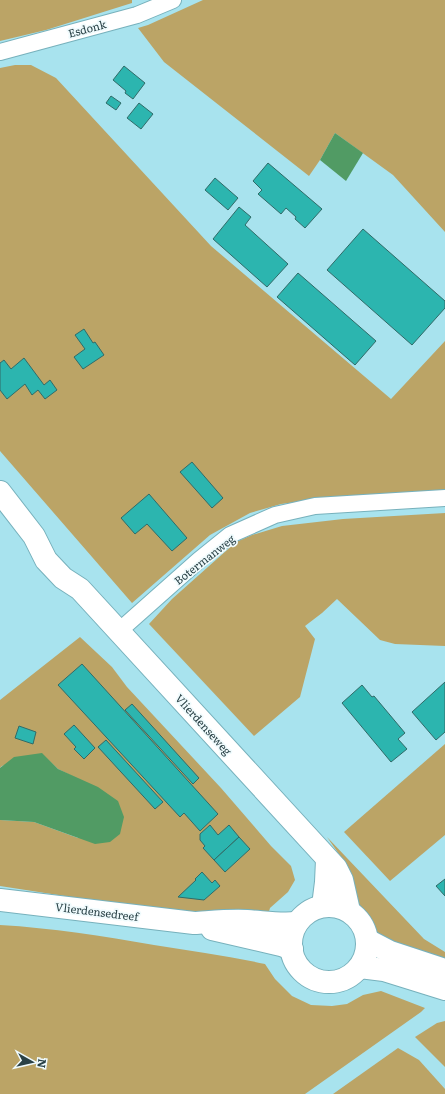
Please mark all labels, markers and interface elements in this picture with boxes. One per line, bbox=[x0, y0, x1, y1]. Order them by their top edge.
street label: Esdonk bbox=[66, 15, 108, 41]
street label: Botermanweg bbox=[170, 530, 238, 588]
street label: Vlierdenseweg bbox=[172, 690, 236, 759]
street label: Vlierdensedreef bbox=[54, 898, 140, 924]
north arrow bbox=[12, 1042, 52, 1082]
text: N bbox=[34, 1058, 51, 1069]

